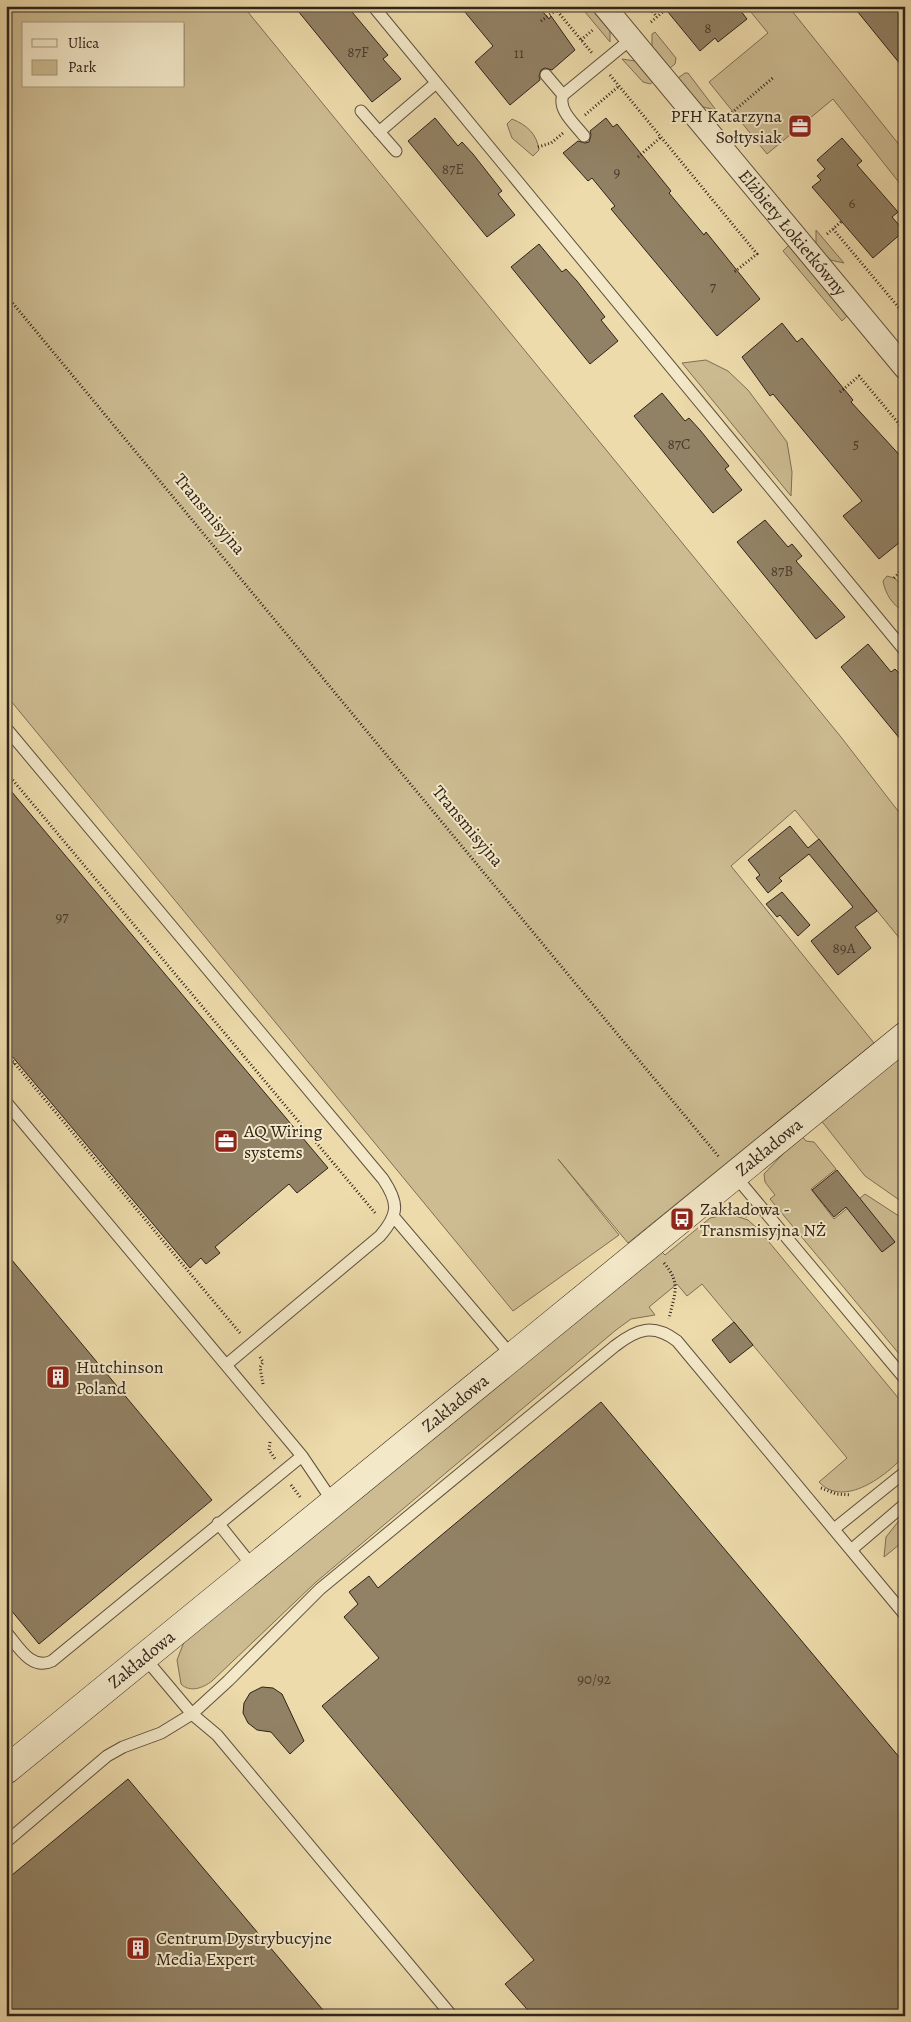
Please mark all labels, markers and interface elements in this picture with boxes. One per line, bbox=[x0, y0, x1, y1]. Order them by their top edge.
house number: 8 bbox=[704, 18, 712, 38]
legend bbox=[22, 22, 185, 88]
text: Ulica bbox=[68, 33, 99, 53]
house number: 87F bbox=[347, 42, 369, 62]
house number: 11 bbox=[514, 43, 524, 63]
text: Park bbox=[68, 57, 97, 77]
place label: PFH Katarzyna Sołtysiak bbox=[670, 104, 783, 149]
office icon: PFH Katarzyna Sołtysiak bbox=[787, 113, 813, 139]
house number: 87E bbox=[442, 159, 464, 179]
house number: 9 bbox=[614, 162, 621, 182]
street label: Elżbiety Łokietkówny bbox=[733, 165, 853, 302]
house number: 6 bbox=[849, 193, 856, 213]
house number: 7 bbox=[710, 277, 717, 297]
house number: 87C bbox=[668, 434, 690, 454]
house number: 5 bbox=[853, 434, 859, 454]
street label: Transmisyjna bbox=[169, 468, 252, 560]
house number: 87B bbox=[771, 561, 793, 581]
street label: Transmisyjna bbox=[427, 780, 510, 872]
house number: 97 bbox=[55, 907, 69, 927]
house number: 89A bbox=[833, 938, 856, 958]
street label: Zakładowa bbox=[730, 1112, 808, 1182]
place label: AQ Wiring systems bbox=[243, 1119, 322, 1164]
office icon: AQ Wiring systems bbox=[213, 1128, 239, 1154]
place label: Zakładowa - Transmisyjna NŻ bbox=[700, 1197, 826, 1242]
bus stop icon: Zakładowa - Transmisyjna NŻ bbox=[669, 1206, 695, 1232]
place label: Hutchinson Poland bbox=[76, 1355, 164, 1400]
building icon: Hutchinson Poland bbox=[45, 1364, 71, 1390]
street label: Zakładowa bbox=[417, 1368, 494, 1438]
street label: Zakładowa bbox=[103, 1624, 181, 1694]
house number: 90/92 bbox=[577, 1669, 611, 1689]
place label: Centrum Dystrybucyjne Media Expert bbox=[156, 1926, 332, 1971]
building icon: Centrum Dystrybucyjne Media Expert bbox=[125, 1935, 151, 1961]

